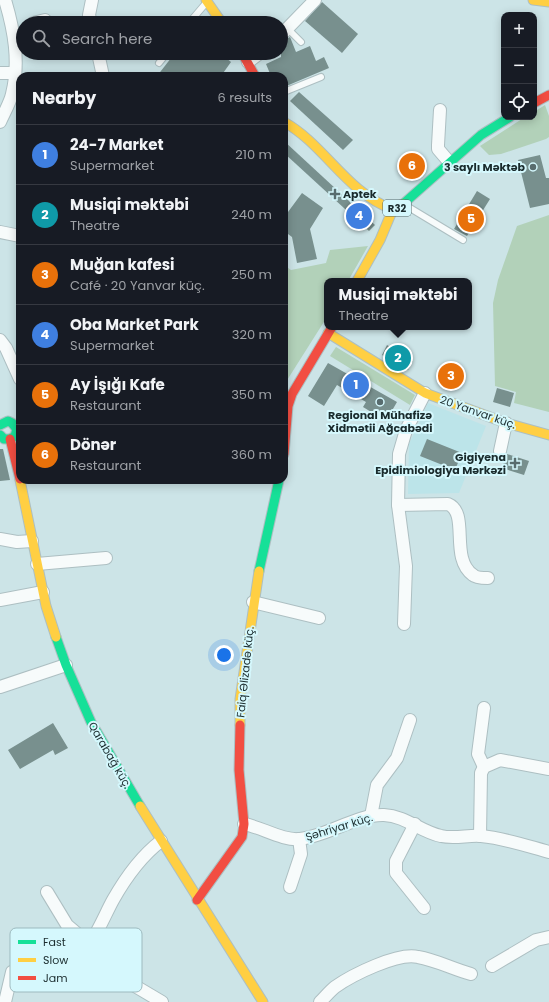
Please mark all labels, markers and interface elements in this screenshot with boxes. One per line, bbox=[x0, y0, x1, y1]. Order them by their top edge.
map controls bbox=[501, 12, 537, 120]
button: + bbox=[501, 12, 537, 48]
search box bbox=[16, 16, 288, 60]
icon: search bbox=[30, 27, 52, 49]
text: Search here bbox=[62, 28, 152, 49]
button: − bbox=[501, 48, 537, 84]
button: locate bbox=[501, 84, 537, 120]
text: Nearby bbox=[32, 86, 96, 110]
text: 6 results bbox=[218, 88, 272, 107]
text: 24-7 Market bbox=[70, 134, 164, 155]
text: 1 bbox=[43, 145, 47, 164]
text: 210 m bbox=[235, 145, 272, 164]
pin: 6 bbox=[399, 151, 425, 181]
text: Supermarket bbox=[70, 156, 154, 175]
place label: 3 saylı Məktəb bbox=[444, 159, 526, 175]
marker: 3 saylı Məktəb bbox=[528, 162, 538, 172]
place label: Aptek bbox=[343, 186, 377, 202]
marker: Aptek bbox=[330, 189, 340, 199]
text: Musiqi məktəbi bbox=[70, 194, 189, 215]
road number: R32 bbox=[383, 200, 411, 216]
pin: 4 bbox=[346, 201, 372, 231]
pin: 5 bbox=[458, 204, 484, 234]
text: 2 bbox=[41, 205, 49, 224]
text: 240 m bbox=[231, 205, 272, 224]
text: Theatre bbox=[70, 216, 120, 235]
text: Muğan kafesi bbox=[70, 254, 174, 275]
text: 3 bbox=[41, 265, 49, 284]
text: 250 m bbox=[231, 265, 272, 284]
text: Café · 20 Yanvar küç. bbox=[70, 276, 205, 295]
popup bbox=[324, 278, 472, 330]
text: Musiqi məktəbi bbox=[339, 284, 457, 305]
text: Theatre bbox=[339, 306, 388, 325]
text: Oba Market Park bbox=[70, 314, 199, 335]
text: 4 bbox=[41, 325, 49, 344]
text: 320 m bbox=[232, 325, 272, 344]
text: Supermarket bbox=[70, 336, 154, 355]
pin: 2 bbox=[385, 343, 411, 373]
pin: 3 bbox=[438, 361, 464, 391]
pin: 1 bbox=[343, 370, 369, 400]
text: Ay İşığı Kafe bbox=[70, 374, 165, 395]
text: 5 bbox=[41, 385, 49, 404]
text: 350 m bbox=[231, 385, 272, 404]
street label: 20 Yanvar küç. bbox=[438, 392, 518, 432]
text: Restaurant bbox=[70, 396, 141, 415]
marker: Regional Mühafizə Xidmətii Ağcabədi bbox=[375, 397, 385, 407]
place label: Regional Mühafizə Xidmətii Ağcabədi bbox=[328, 407, 432, 436]
text: Dönər bbox=[70, 434, 116, 455]
text: 6 bbox=[41, 445, 49, 464]
text: 360 m bbox=[231, 445, 272, 464]
place label: Gigiyena Epidimiologiya Mərkəzi bbox=[375, 449, 506, 478]
text: Restaurant bbox=[70, 456, 141, 475]
marker: Gigiyena Epidimiologiya Mərkəzi bbox=[509, 457, 521, 469]
street label: Faiq Əlizadə küç. bbox=[232, 626, 258, 718]
your location bbox=[214, 645, 234, 665]
street label: Qarabağ küç. bbox=[84, 719, 136, 791]
street label: Şəhriyar küç. bbox=[303, 809, 375, 845]
legend bbox=[10, 928, 142, 992]
text: Fast bbox=[43, 934, 66, 950]
text: Slow bbox=[43, 952, 68, 968]
text: Jam bbox=[43, 970, 68, 986]

